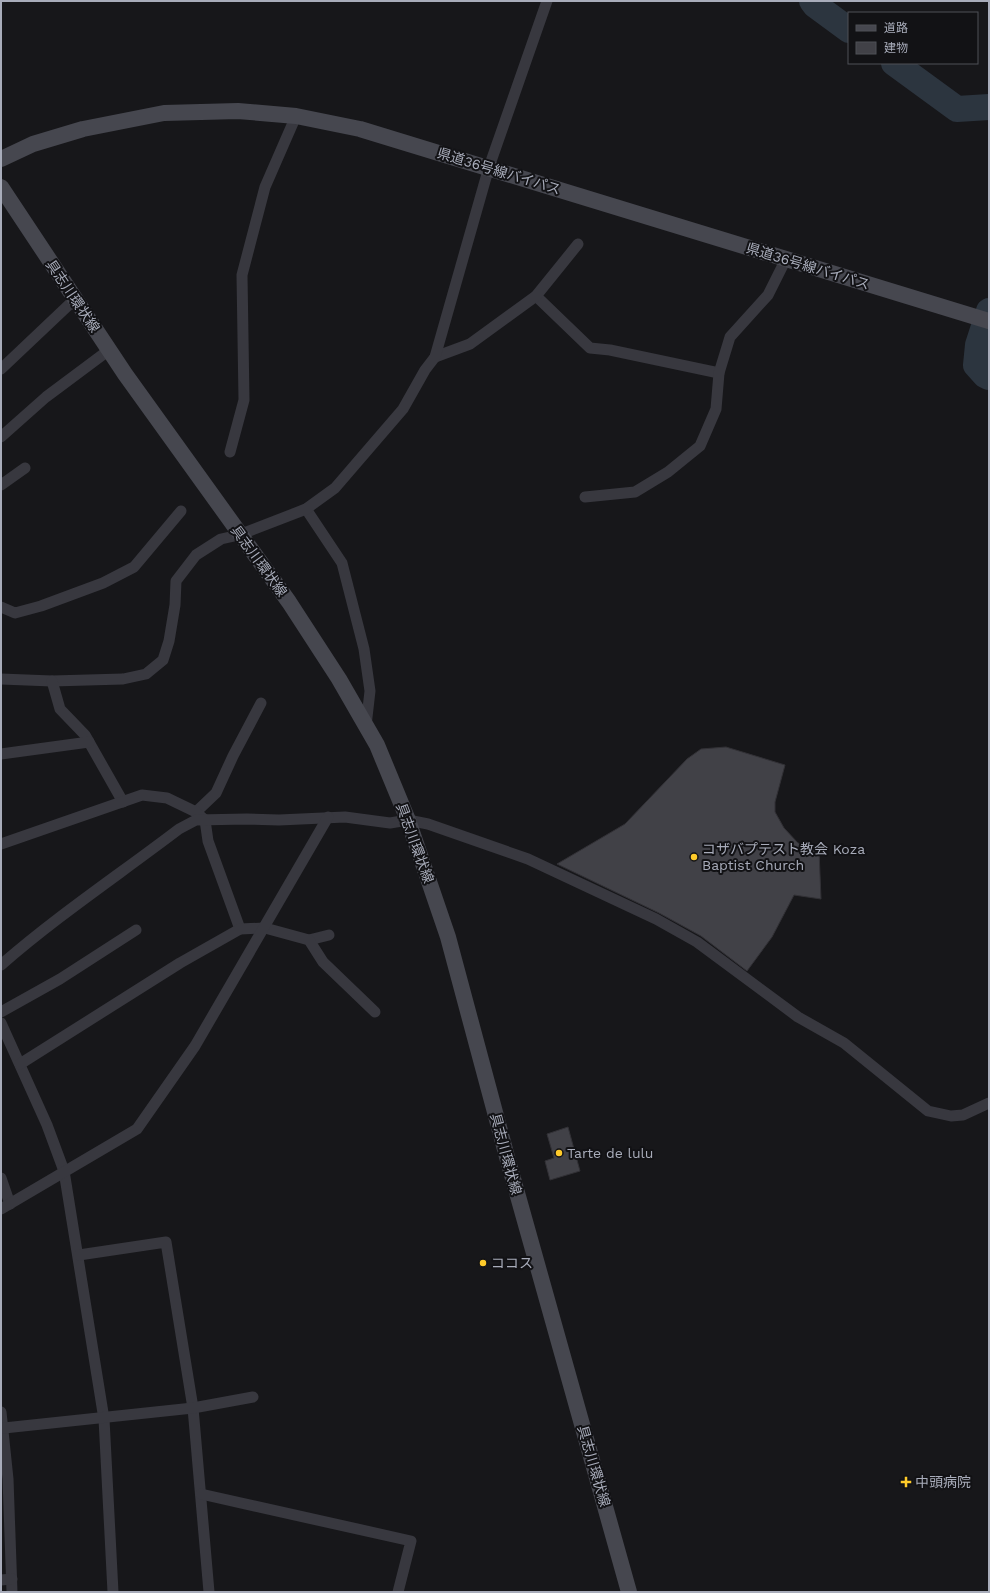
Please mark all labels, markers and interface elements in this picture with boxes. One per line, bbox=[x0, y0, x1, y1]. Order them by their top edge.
legend bbox=[848, 12, 978, 64]
text: 道路 bbox=[884, 21, 908, 35]
text: 建物 bbox=[884, 41, 908, 55]
street label: 県道36号線バイパス bbox=[435, 145, 563, 197]
street label: 県道36号線バイパス bbox=[744, 240, 872, 292]
street label: 具志川環状線 bbox=[43, 257, 103, 335]
street label: 具志川環状線 bbox=[228, 522, 290, 600]
street label: 具志川環状線 bbox=[393, 801, 437, 885]
place label: コザバプテスト教会 Koza Baptist Church bbox=[702, 841, 865, 873]
marker: コザバプテスト教会 Koza Baptist Church bbox=[689, 852, 699, 862]
street label: 具志川環状線 bbox=[487, 1111, 525, 1197]
place label: Tarte de lulu bbox=[567, 1145, 653, 1161]
marker: Tarte de lulu bbox=[554, 1148, 564, 1158]
place label: ココス bbox=[491, 1255, 533, 1271]
marker: ココス bbox=[478, 1258, 488, 1268]
street label: 具志川環状線 bbox=[575, 1423, 613, 1509]
place label: 中頭病院 bbox=[915, 1474, 971, 1490]
marker: 中頭病院 bbox=[900, 1476, 912, 1488]

